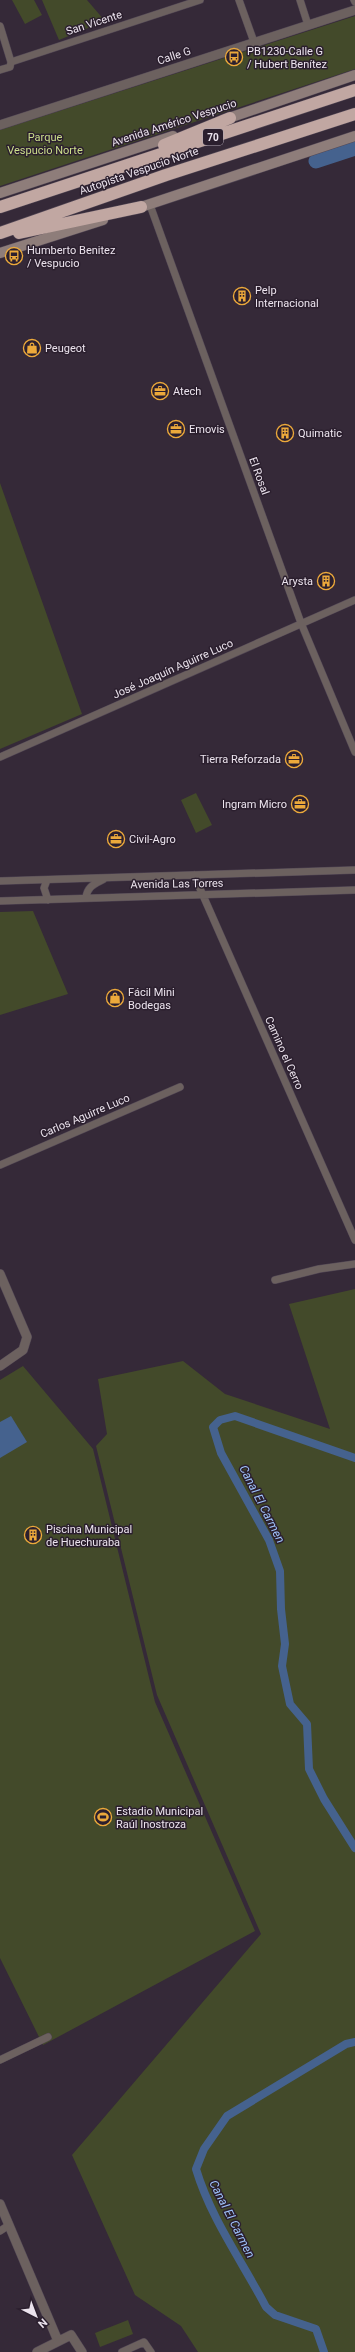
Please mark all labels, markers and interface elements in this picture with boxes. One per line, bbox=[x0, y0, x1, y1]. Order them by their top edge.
street label: San Vicente bbox=[64, 8, 124, 38]
street label: Calle G bbox=[156, 44, 192, 68]
place label: PB1230-Calle G / Hubert Benítez bbox=[247, 45, 327, 71]
bus stop icon: PB1230-Calle G / Hubert Benítez bbox=[224, 47, 244, 67]
street label: Avenida Américo Vespucio bbox=[110, 97, 238, 149]
road number: 70 bbox=[203, 129, 223, 145]
park label: Parque Vespucio Norte bbox=[7, 131, 83, 157]
street label: Autopista Vespucio Norte bbox=[78, 144, 200, 198]
place label: Humberto Benitez / Vespucio bbox=[27, 244, 116, 270]
bus stop icon: Humberto Benitez / Vespucio bbox=[4, 246, 24, 266]
place label: Pelp Internacional bbox=[255, 284, 319, 310]
building icon: Pelp Internacional bbox=[232, 286, 252, 306]
shop icon: Peugeot bbox=[22, 338, 42, 358]
place label: Peugeot bbox=[45, 342, 86, 355]
office icon: Atech bbox=[150, 381, 170, 401]
place label: Atech bbox=[173, 385, 201, 398]
office icon: Emovis bbox=[166, 419, 186, 439]
place label: Emovis bbox=[189, 423, 225, 436]
building icon: Quimatic bbox=[275, 423, 295, 443]
place label: Quimatic bbox=[298, 427, 342, 440]
street label: El Rosal bbox=[246, 455, 272, 497]
building icon: Arysta bbox=[316, 571, 336, 591]
place label: Arysta bbox=[282, 575, 313, 588]
street label: José Joaquín Aguirre Luco bbox=[111, 637, 235, 701]
office icon: Tierra Reforzada bbox=[284, 749, 304, 769]
place label: Tierra Reforzada bbox=[200, 753, 281, 766]
office icon: Ingram Micro bbox=[290, 794, 310, 814]
place label: Ingram Micro bbox=[222, 798, 287, 811]
office icon: Civil-Agro bbox=[106, 829, 126, 849]
place label: Civil-Agro bbox=[129, 833, 176, 846]
street label: Avenida Las Torres bbox=[130, 877, 224, 891]
place label: Fácil Mini Bodegas bbox=[128, 986, 175, 1012]
shop icon: Fácil Mini Bodegas bbox=[105, 988, 125, 1008]
street label: Camino el Cerro bbox=[262, 1015, 306, 1091]
street label: Carlos Aguirre Luco bbox=[38, 1091, 132, 1141]
water label: Canal El Carmen bbox=[236, 1463, 288, 1545]
place label: Piscina Municipal de Huechuraba bbox=[46, 1523, 132, 1549]
building icon: Piscina Municipal de Huechuraba bbox=[23, 1525, 43, 1545]
place label: Estadio Municipal Raúl Inostroza bbox=[116, 1805, 203, 1831]
sports icon: Estadio Municipal Raúl Inostroza bbox=[93, 1807, 113, 1827]
water label: Canal El Carmen bbox=[206, 2178, 258, 2260]
north arrow bbox=[16, 2296, 56, 2336]
text: N bbox=[35, 2316, 50, 2331]

